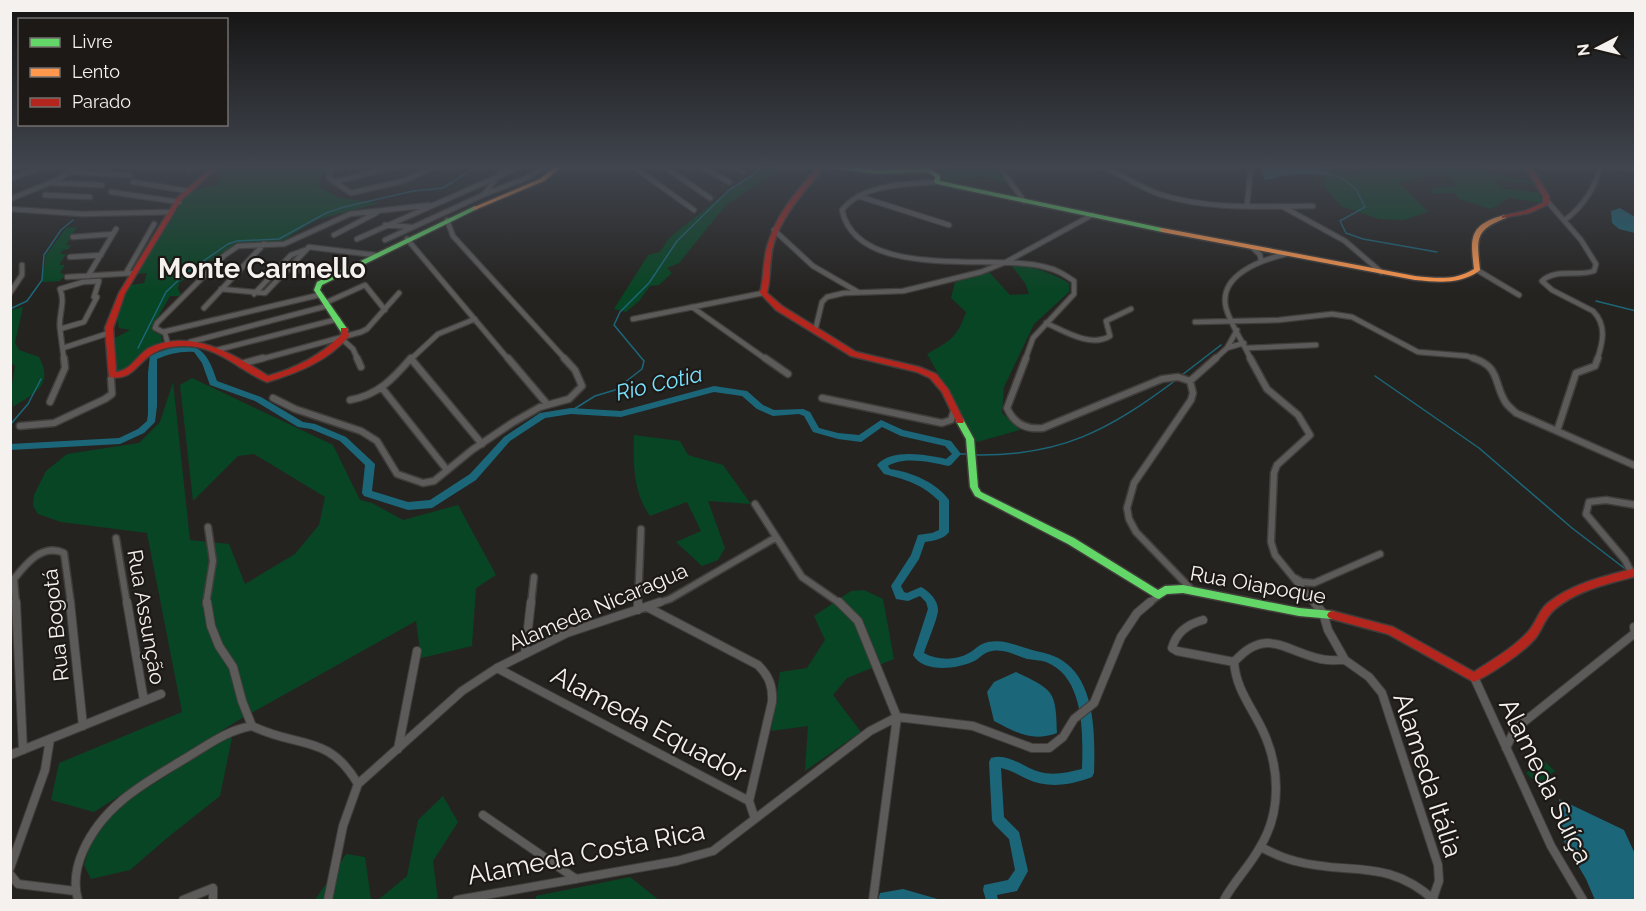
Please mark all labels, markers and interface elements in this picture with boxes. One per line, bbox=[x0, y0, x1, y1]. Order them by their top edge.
legend bbox=[18, 18, 228, 126]
north arrow bbox=[1568, 18, 1628, 78]
text: Livre bbox=[72, 31, 113, 52]
text: N bbox=[1573, 43, 1594, 57]
text: Lento bbox=[72, 61, 120, 82]
text: Parado bbox=[72, 91, 131, 112]
district label: Monte Carmello bbox=[158, 253, 366, 284]
water label: Rio Cotia bbox=[613, 360, 705, 406]
street label: Rua Assunção bbox=[122, 547, 171, 686]
street label: Alameda Nicaragua bbox=[504, 557, 691, 656]
street label: Rua Oiapoque bbox=[1188, 560, 1328, 609]
street label: Rua Bogotá bbox=[37, 568, 74, 683]
street label: Alameda Equador bbox=[546, 660, 752, 788]
street label: Alameda Itália bbox=[1387, 689, 1469, 861]
street label: Alameda Suíça bbox=[1493, 693, 1599, 869]
street label: Alameda Costa Rica bbox=[465, 815, 707, 891]

